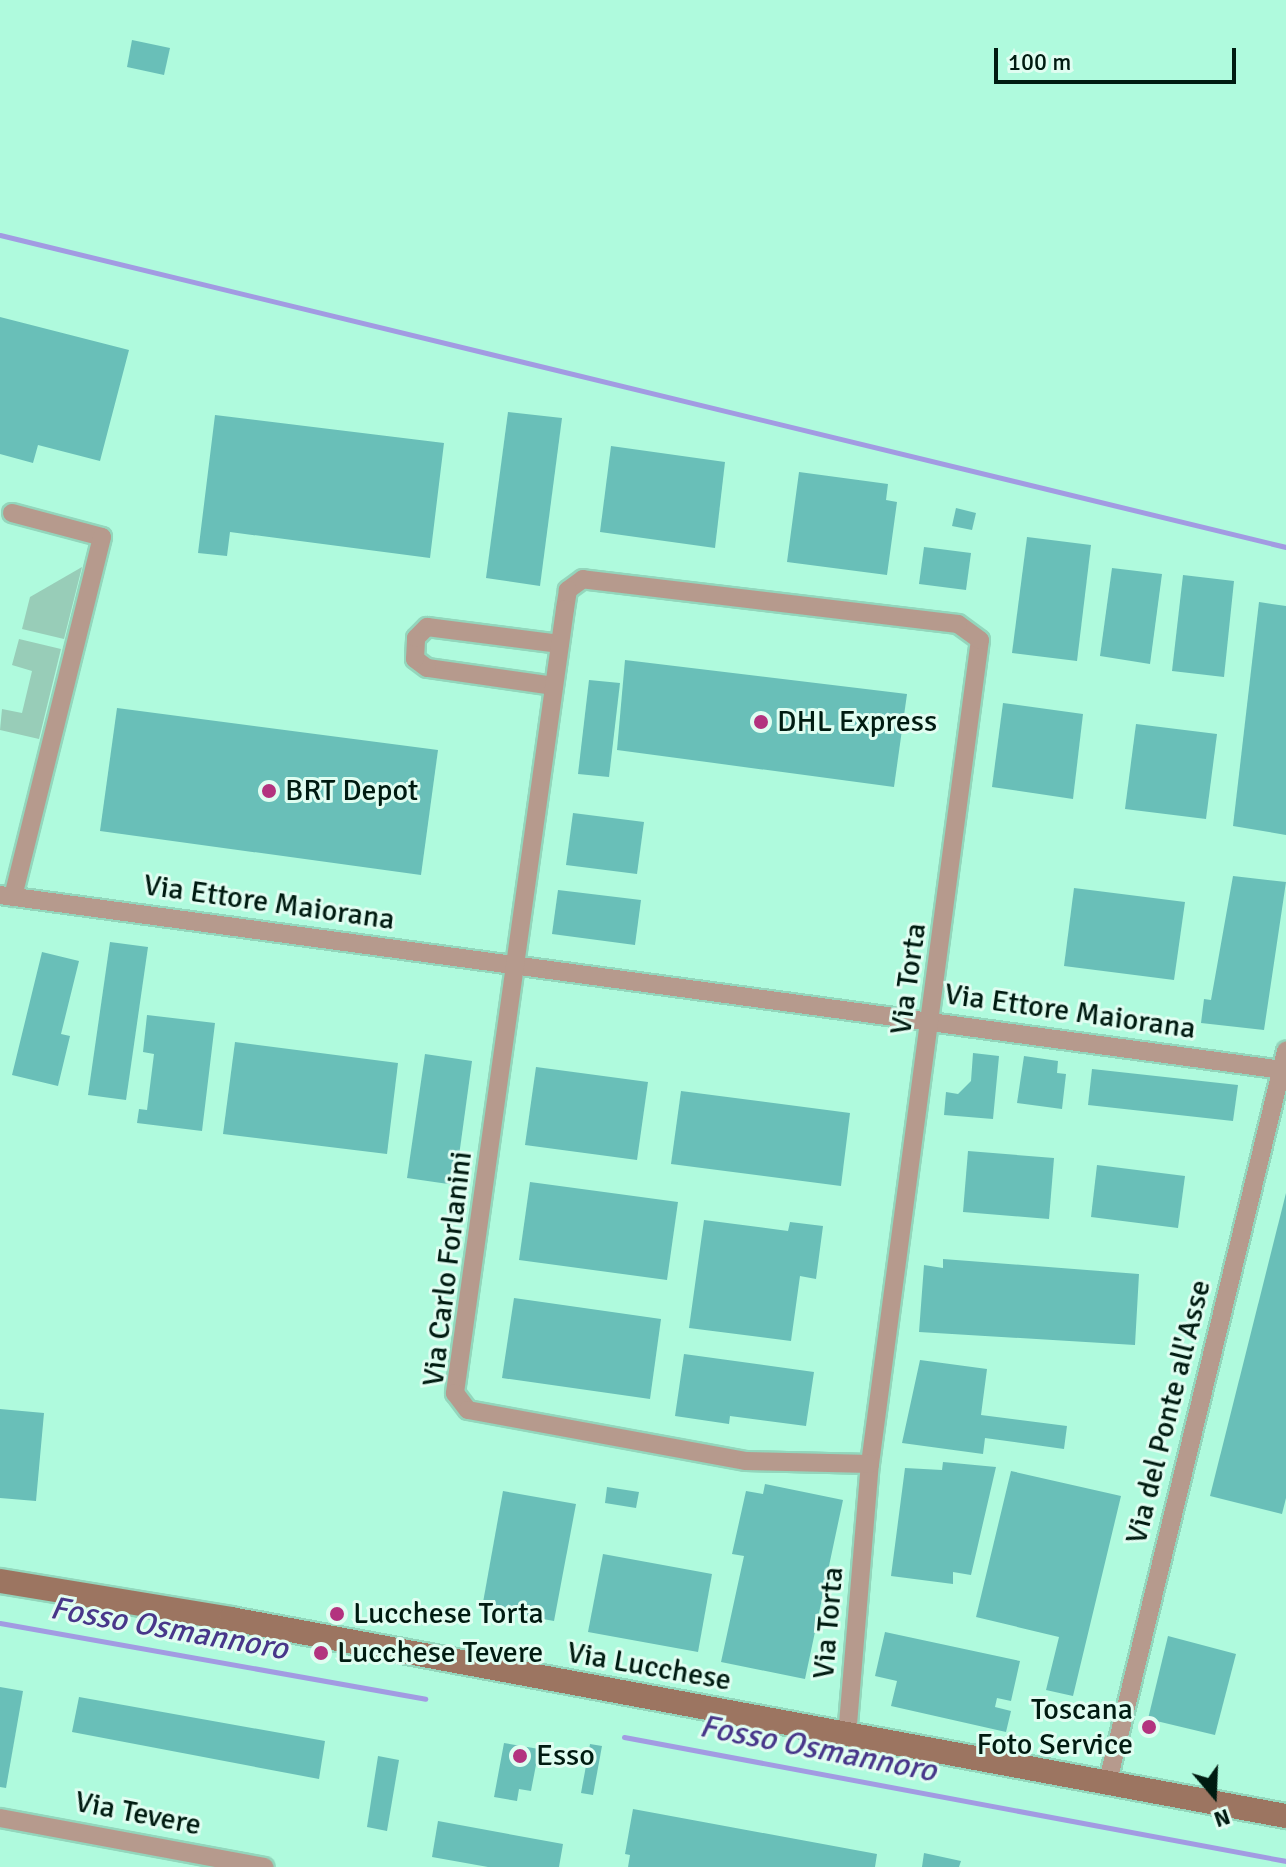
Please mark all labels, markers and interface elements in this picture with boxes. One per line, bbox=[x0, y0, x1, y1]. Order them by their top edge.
scale bar bbox=[998, 32, 1240, 82]
text: 100 m bbox=[1008, 47, 1071, 77]
place label: DHL Express bbox=[777, 704, 937, 740]
marker: DHL Express bbox=[752, 713, 770, 731]
place label: BRT Depot bbox=[285, 773, 418, 809]
marker: BRT Depot bbox=[260, 782, 278, 800]
street label: Via Ettore Maiorana bbox=[141, 868, 397, 938]
street label: Via Torta bbox=[883, 921, 935, 1037]
street label: Via Ettore Maiorana bbox=[942, 977, 1198, 1047]
street label: Via Carlo Forlanini bbox=[416, 1149, 480, 1389]
street label: Via del Ponte all'Asse bbox=[1119, 1276, 1219, 1548]
street label: Via Torta bbox=[806, 1565, 852, 1681]
water label: Fosso Osmannoro bbox=[47, 1589, 291, 1669]
place label: Lucchese Torta bbox=[353, 1596, 544, 1632]
marker: Lucchese Torta bbox=[328, 1605, 346, 1623]
place label: Lucchese Tevere bbox=[337, 1635, 543, 1671]
street label: Via Lucchese bbox=[564, 1635, 734, 1699]
marker: Lucchese Tevere bbox=[312, 1644, 330, 1662]
place label: Toscana Foto Service bbox=[976, 1692, 1133, 1762]
water label: Fosso Osmannoro bbox=[696, 1707, 940, 1791]
marker: Toscana Foto Service bbox=[1140, 1718, 1158, 1736]
place label: Esso bbox=[536, 1738, 595, 1774]
marker: Esso bbox=[511, 1747, 529, 1765]
north arrow bbox=[1174, 1755, 1254, 1835]
street label: Via Tevere bbox=[72, 1784, 204, 1844]
text: N bbox=[1210, 1803, 1234, 1833]

